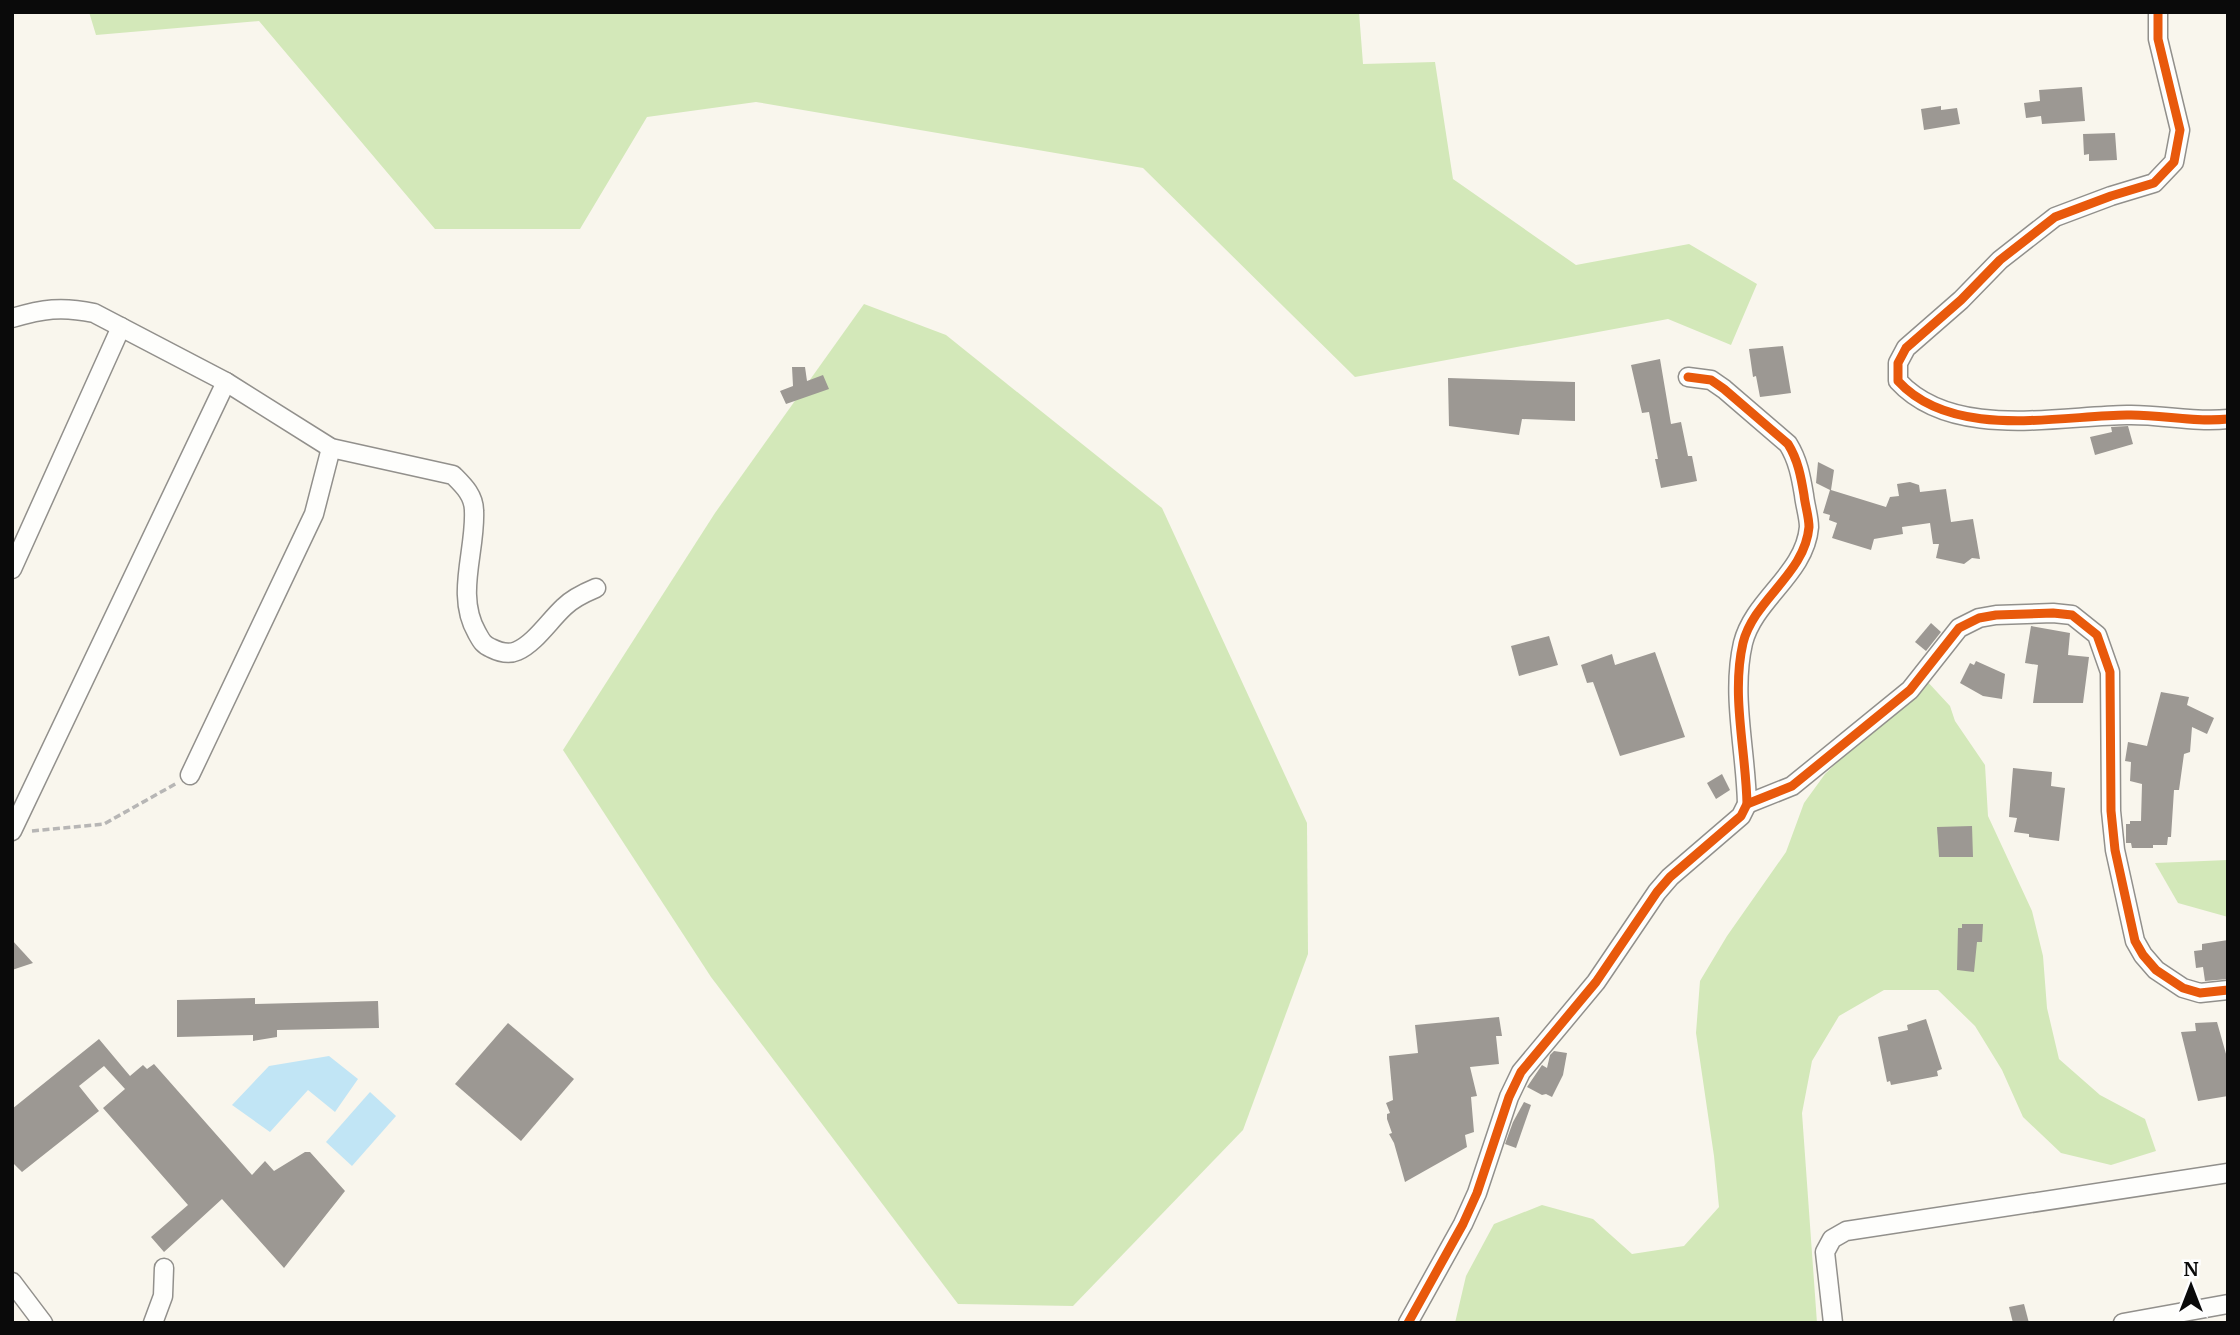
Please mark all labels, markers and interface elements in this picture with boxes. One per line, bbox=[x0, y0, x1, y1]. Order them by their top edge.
north arrow bbox=[2156, 1251, 2226, 1321]
text: N bbox=[2183, 1257, 2199, 1281]

